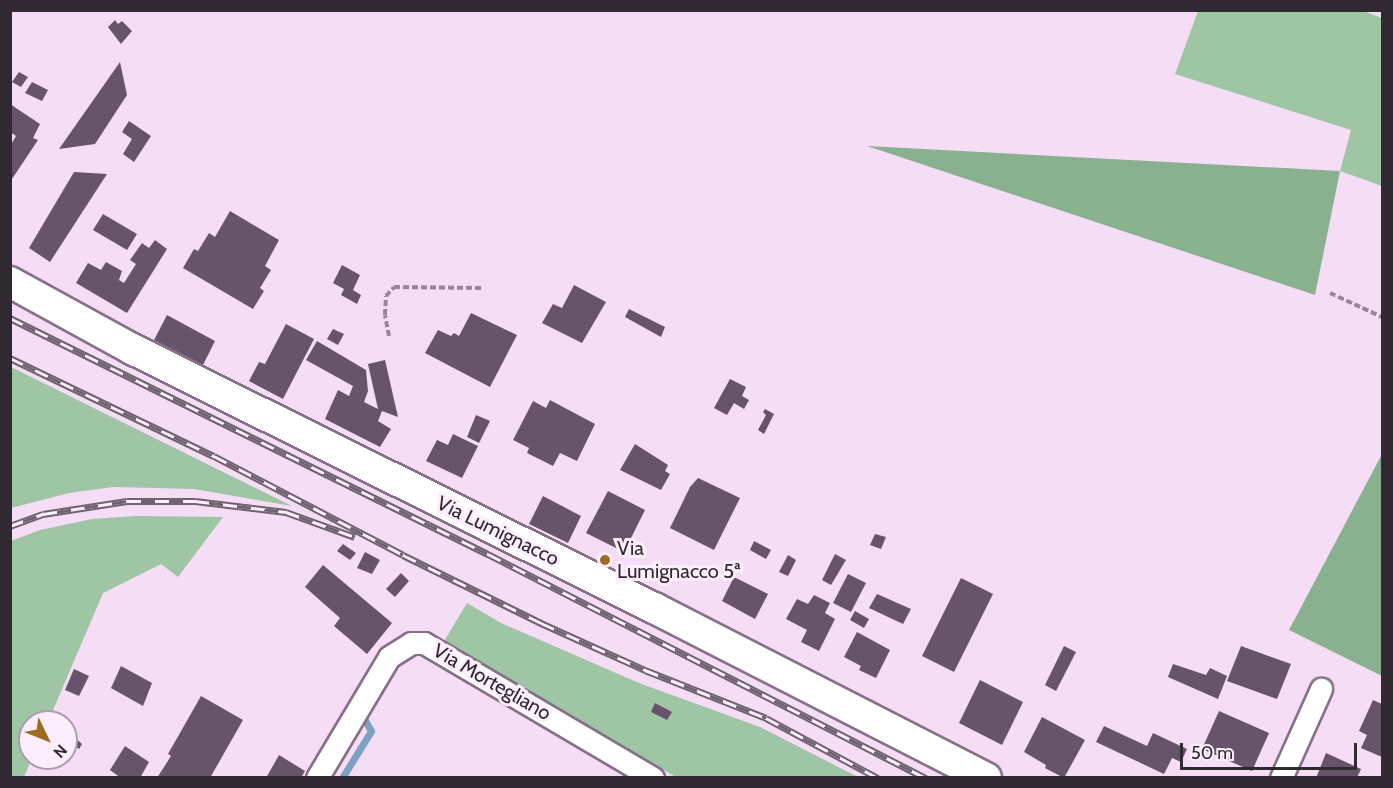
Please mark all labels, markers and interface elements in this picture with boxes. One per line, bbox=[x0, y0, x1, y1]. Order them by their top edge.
street label: Via Lumignacco bbox=[433, 491, 563, 571]
place label: Via Lumignacco 5ª bbox=[617, 536, 741, 583]
marker: Via Lumignacco 5ª bbox=[598, 553, 612, 567]
street label: Via Mortegliano bbox=[429, 639, 555, 725]
north arrow bbox=[18, 710, 78, 770]
scale bar bbox=[1183, 731, 1360, 769]
text: N bbox=[49, 741, 71, 762]
text: 50 m bbox=[1191, 742, 1233, 764]

